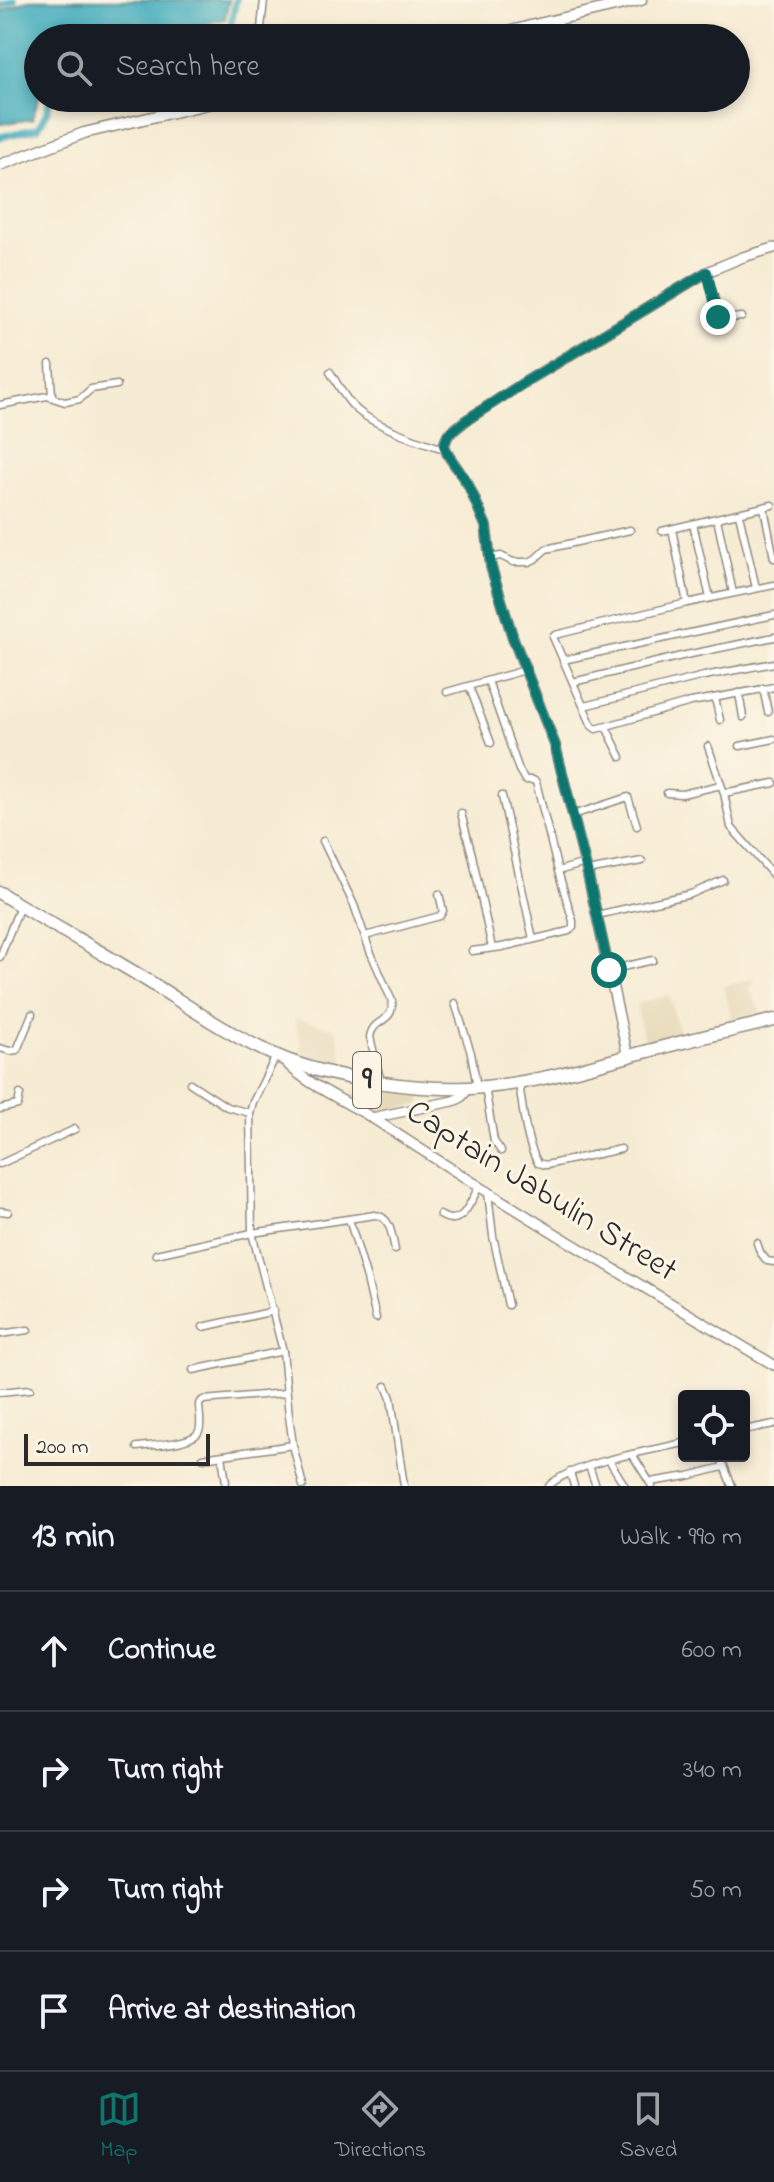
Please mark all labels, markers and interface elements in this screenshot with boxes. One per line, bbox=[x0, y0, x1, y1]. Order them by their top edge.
search box bbox=[24, 24, 750, 112]
icon: search bbox=[52, 46, 96, 90]
text: Search here bbox=[116, 46, 260, 90]
route end bbox=[700, 299, 736, 335]
route start bbox=[591, 952, 627, 988]
road number: 9 bbox=[353, 1052, 381, 1108]
street label: Captain Jabulin Street bbox=[396, 1088, 686, 1296]
map controls bbox=[678, 1390, 750, 1462]
button: locate bbox=[678, 1390, 750, 1462]
scale bar bbox=[24, 1430, 210, 1466]
text: 200 m bbox=[36, 1432, 89, 1464]
text: 13 min bbox=[32, 1513, 115, 1563]
text: Walk · 990 m bbox=[620, 1519, 742, 1557]
icon: ahead bbox=[32, 1629, 76, 1673]
text: Continue bbox=[108, 1629, 216, 1673]
text: 600 m bbox=[681, 1632, 742, 1670]
icon: right bbox=[32, 1749, 76, 1793]
text: Turn right bbox=[108, 1749, 223, 1793]
text: 340 m bbox=[683, 1752, 742, 1790]
icon: right bbox=[32, 1869, 76, 1913]
text: Turn right bbox=[108, 1869, 223, 1913]
text: 50 m bbox=[689, 1872, 742, 1910]
icon: arrive bbox=[32, 1989, 76, 2033]
text: Arrive at destination bbox=[108, 1989, 356, 2033]
tab: Map bbox=[97, 2087, 141, 2167]
tab: Directions bbox=[335, 2087, 426, 2167]
tab: Saved bbox=[620, 2087, 677, 2167]

